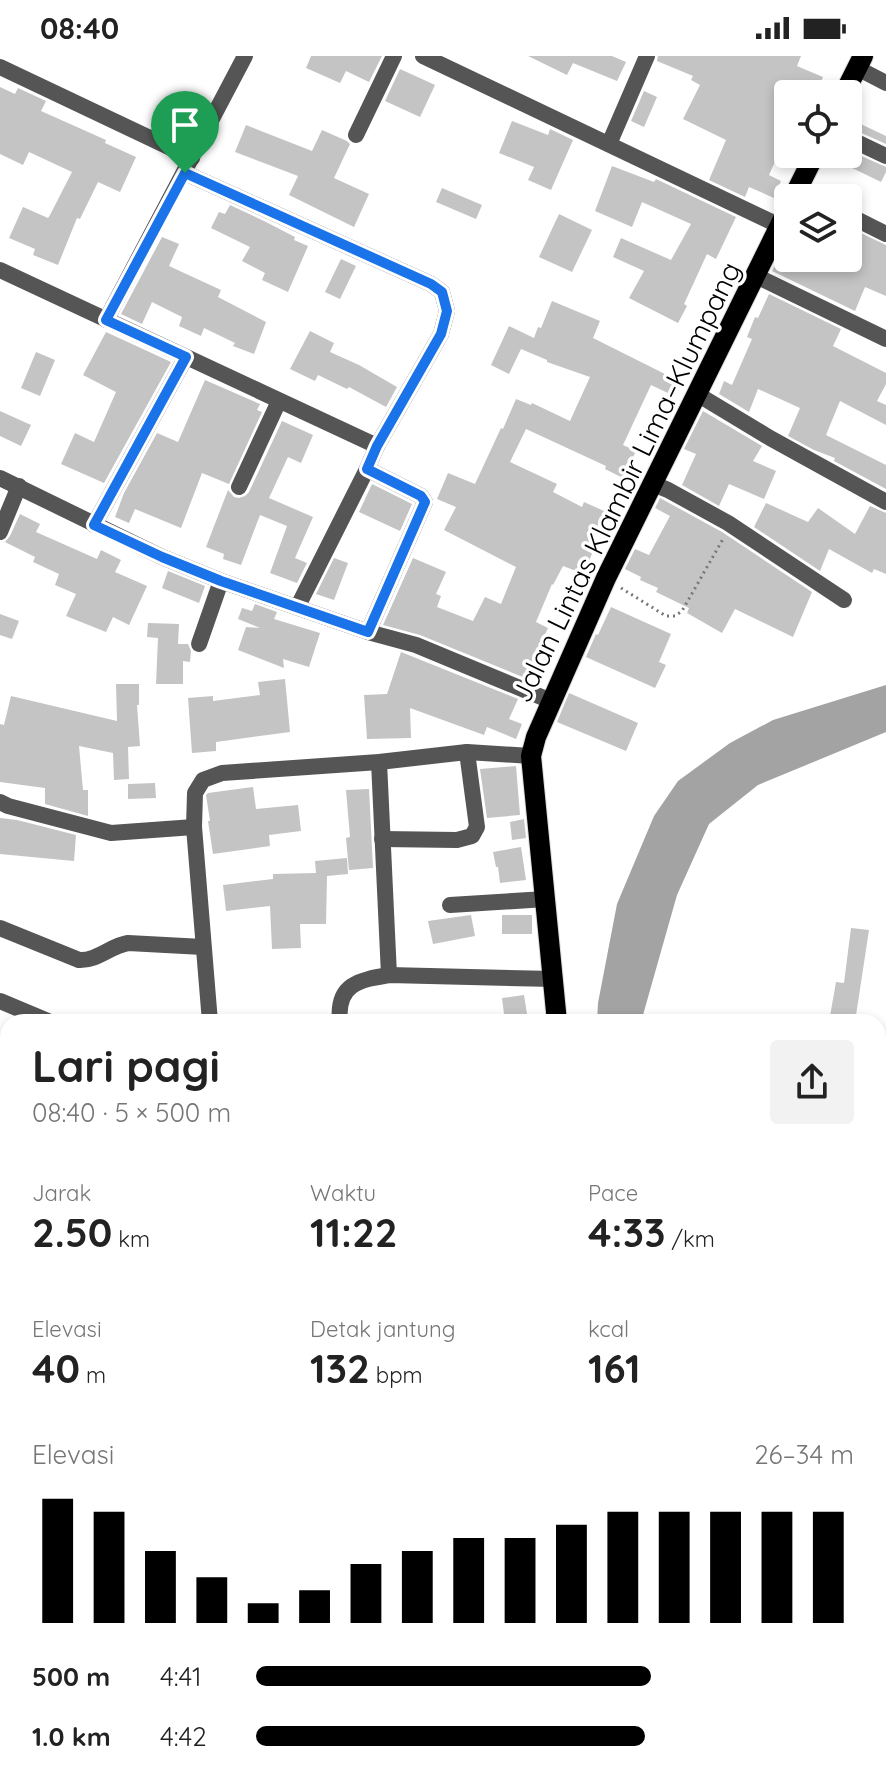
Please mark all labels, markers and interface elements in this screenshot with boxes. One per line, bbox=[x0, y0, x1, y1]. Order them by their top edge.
text: 08:40 bbox=[40, 9, 119, 47]
map controls bbox=[774, 80, 862, 272]
button: locate bbox=[774, 80, 862, 168]
pin bbox=[151, 91, 219, 173]
icon: arrive bbox=[163, 103, 207, 147]
button: layers bbox=[774, 184, 862, 272]
street label: Jalan Lintas Klambir Lima–Klumpang bbox=[503, 256, 748, 708]
text: Lari pagi bbox=[32, 1038, 220, 1093]
button: share bbox=[770, 1040, 854, 1124]
text: 08:40 · 5 × 500 m bbox=[32, 1096, 231, 1129]
text: Jarak bbox=[32, 1179, 91, 1207]
text: Waktu bbox=[310, 1179, 376, 1207]
text: Pace bbox=[588, 1179, 638, 1207]
text: 2.50 bbox=[32, 1207, 112, 1257]
text: 11:22 bbox=[310, 1207, 398, 1257]
text: 4:33 bbox=[588, 1207, 665, 1257]
text: km bbox=[112, 1225, 150, 1253]
text: /km bbox=[665, 1225, 715, 1253]
text: Elevasi bbox=[32, 1315, 102, 1343]
text: Detak jantung bbox=[310, 1315, 455, 1343]
text: kcal bbox=[588, 1315, 629, 1343]
text: 40 bbox=[32, 1343, 80, 1393]
text: 132 bbox=[310, 1343, 370, 1393]
text: 161 bbox=[588, 1343, 640, 1393]
text: m bbox=[80, 1361, 106, 1389]
text: bpm bbox=[370, 1361, 423, 1389]
text: Elevasi bbox=[32, 1438, 114, 1471]
text: 26–34 m bbox=[754, 1438, 854, 1471]
text: 500 m bbox=[32, 1660, 110, 1693]
text: 4:41 bbox=[160, 1660, 202, 1693]
text: 1.0 km bbox=[32, 1720, 111, 1753]
text: 4:42 bbox=[160, 1720, 207, 1753]

